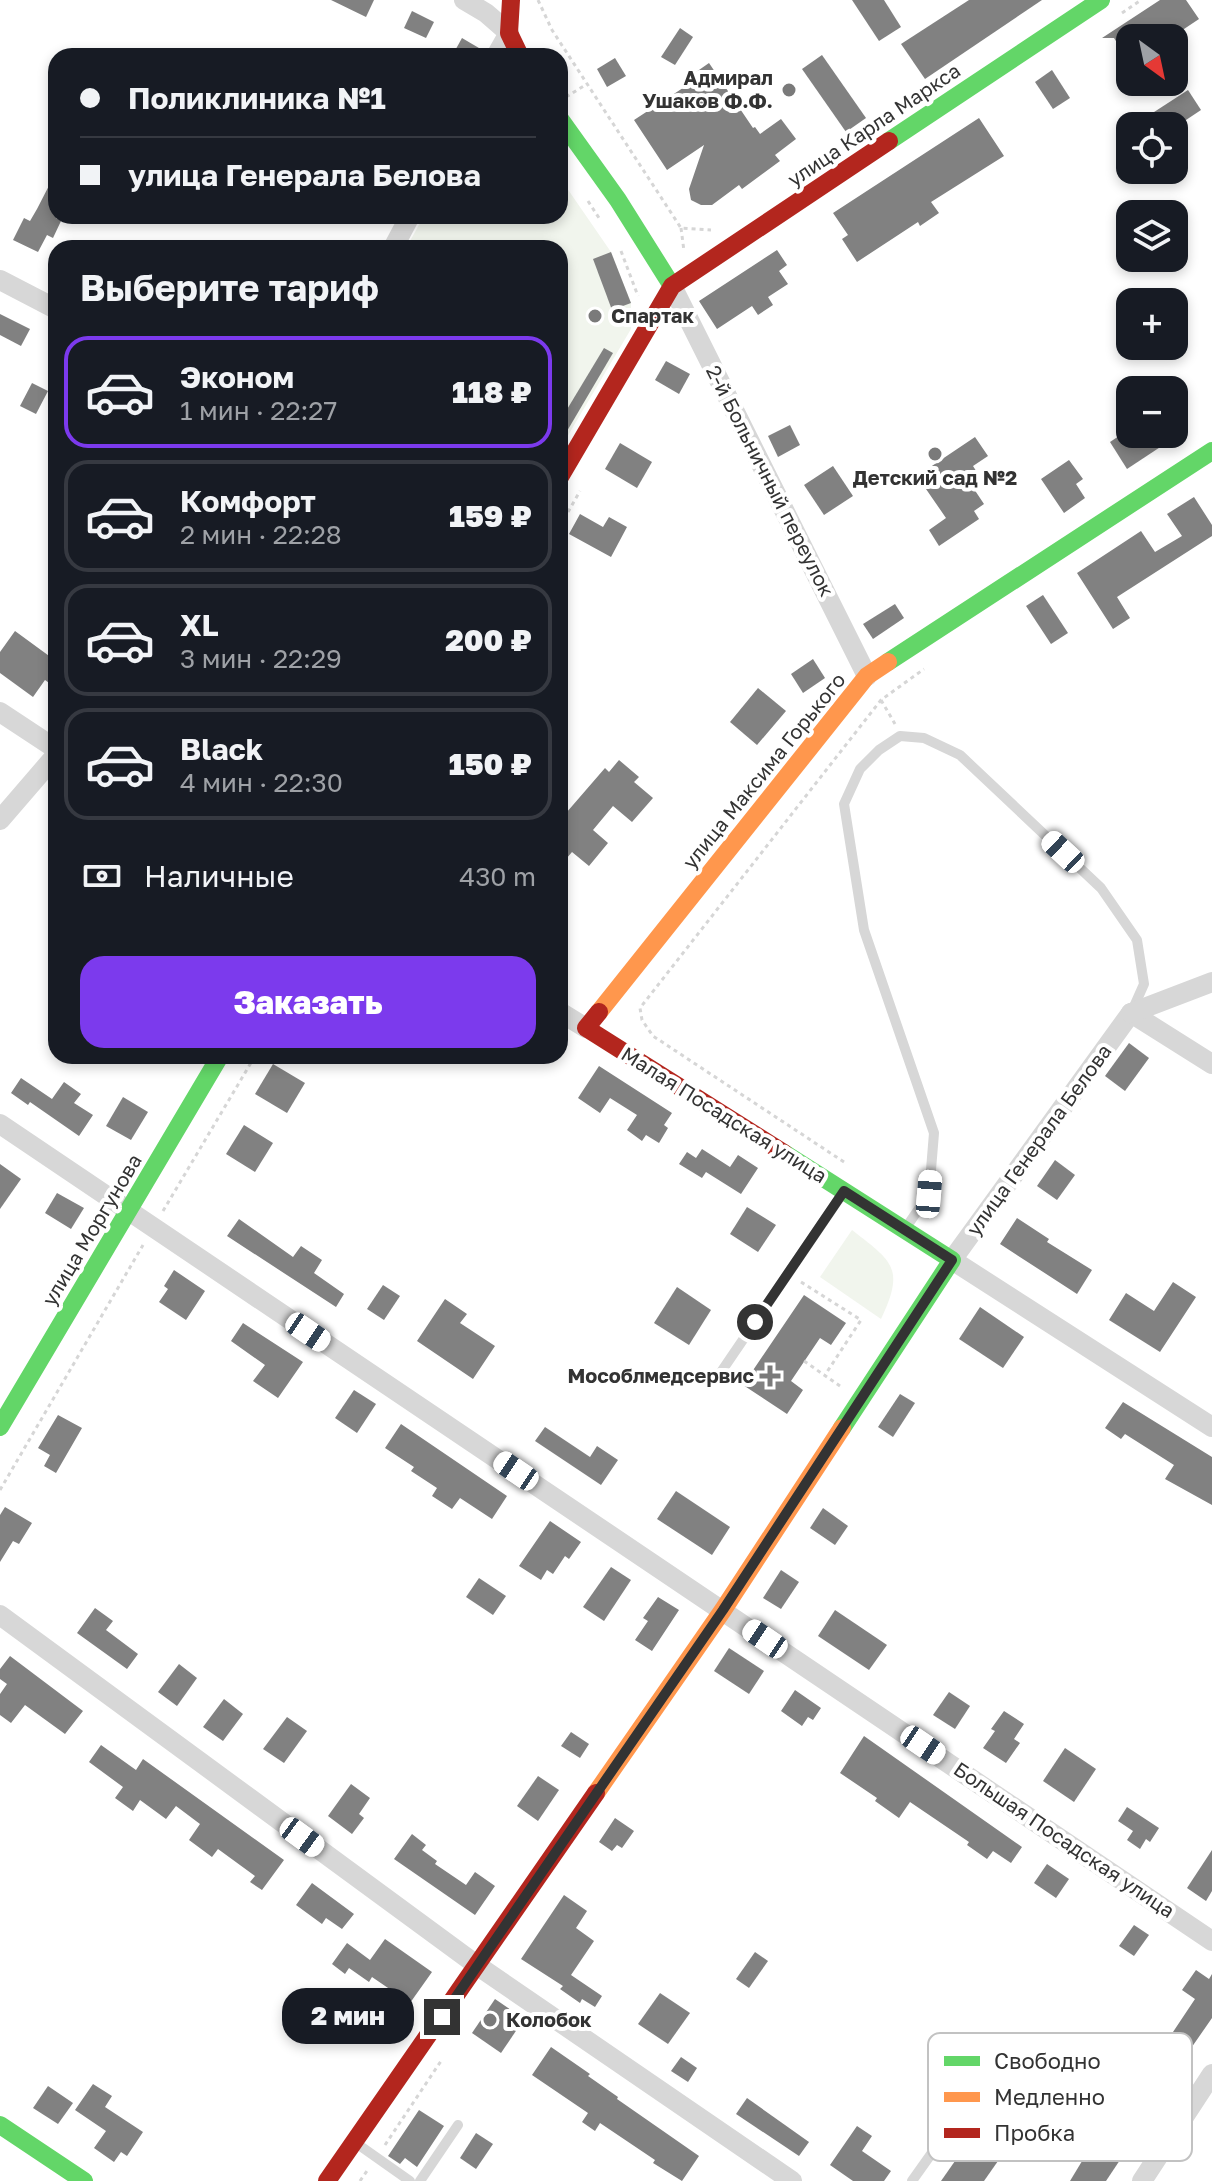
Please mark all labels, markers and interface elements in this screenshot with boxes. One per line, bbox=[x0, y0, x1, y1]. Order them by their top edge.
north arrow bbox=[1116, 24, 1188, 96]
map controls bbox=[1116, 24, 1188, 448]
street label: улица Карла Маркса bbox=[783, 57, 964, 191]
place label: Адмирал Ушаков Ф.Ф. bbox=[642, 65, 773, 112]
text: Поликлиника №1 bbox=[128, 80, 386, 116]
marker: Адмирал Ушаков Ф.Ф. bbox=[780, 81, 798, 99]
button: locate bbox=[1116, 112, 1188, 184]
text: улица Генерала Белова bbox=[128, 157, 481, 193]
button: layers bbox=[1116, 200, 1188, 272]
text: Выберите тариф bbox=[80, 266, 379, 309]
button: + bbox=[1116, 288, 1188, 360]
place label: Спартак bbox=[611, 303, 694, 327]
marker: Спартак bbox=[586, 307, 604, 325]
icon: car bbox=[84, 356, 156, 428]
text: Эконом bbox=[180, 359, 294, 395]
street label: 2-й Больничный переулок bbox=[702, 361, 840, 600]
text: 118 ₽ bbox=[452, 374, 532, 410]
button: − bbox=[1116, 376, 1188, 448]
text: 1 мин · 22:27 bbox=[180, 395, 337, 426]
marker: Детский сад №2 bbox=[926, 445, 944, 463]
place label: Детский сад №2 bbox=[853, 465, 1017, 489]
icon: car bbox=[84, 480, 156, 552]
text: Комфорт bbox=[180, 483, 316, 519]
text: 159 ₽ bbox=[449, 498, 532, 534]
text: 2 мин · 22:28 bbox=[180, 519, 342, 550]
icon: car bbox=[84, 604, 156, 676]
text: XL bbox=[180, 607, 219, 643]
text: 200 ₽ bbox=[445, 622, 532, 658]
text: 3 мин · 22:29 bbox=[180, 643, 342, 674]
street label: улица Максима Горького bbox=[677, 668, 850, 873]
icon: car bbox=[84, 728, 156, 800]
text: Black bbox=[180, 731, 263, 767]
text: 150 ₽ bbox=[449, 746, 532, 782]
text: 4 мин · 22:30 bbox=[180, 767, 343, 798]
car bbox=[1037, 827, 1089, 877]
icon: cash bbox=[80, 854, 124, 898]
text: Наличные bbox=[144, 858, 294, 894]
text: 430 m bbox=[459, 861, 536, 892]
button: Заказать bbox=[80, 956, 536, 1048]
street label: улица Генерала Белова bbox=[961, 1039, 1116, 1240]
street label: Малая Посадская улица bbox=[617, 1041, 832, 1187]
street label: улица Моргунова bbox=[36, 1149, 146, 1310]
car bbox=[915, 1169, 943, 1219]
route start bbox=[737, 1304, 773, 1340]
car bbox=[281, 1309, 335, 1355]
place label: Мособлмедсервис bbox=[567, 1363, 754, 1387]
marker: Мособлмедсервис bbox=[761, 1367, 779, 1385]
car bbox=[489, 1448, 543, 1494]
car bbox=[738, 1616, 792, 1662]
car bbox=[896, 1722, 950, 1768]
street label: Большая Посадская улица bbox=[950, 1756, 1179, 1922]
car bbox=[276, 1813, 328, 1861]
callout: 2 мин bbox=[282, 1989, 414, 2045]
route end bbox=[424, 1999, 460, 2035]
text: 2 мин bbox=[311, 2000, 385, 2031]
place label: Колобок bbox=[506, 2007, 592, 2031]
marker: Колобок bbox=[481, 2011, 499, 2029]
legend bbox=[928, 2033, 1192, 2161]
text: Свободно bbox=[994, 2047, 1101, 2074]
text: Медленно bbox=[994, 2083, 1105, 2110]
text: Пробка bbox=[994, 2119, 1075, 2146]

